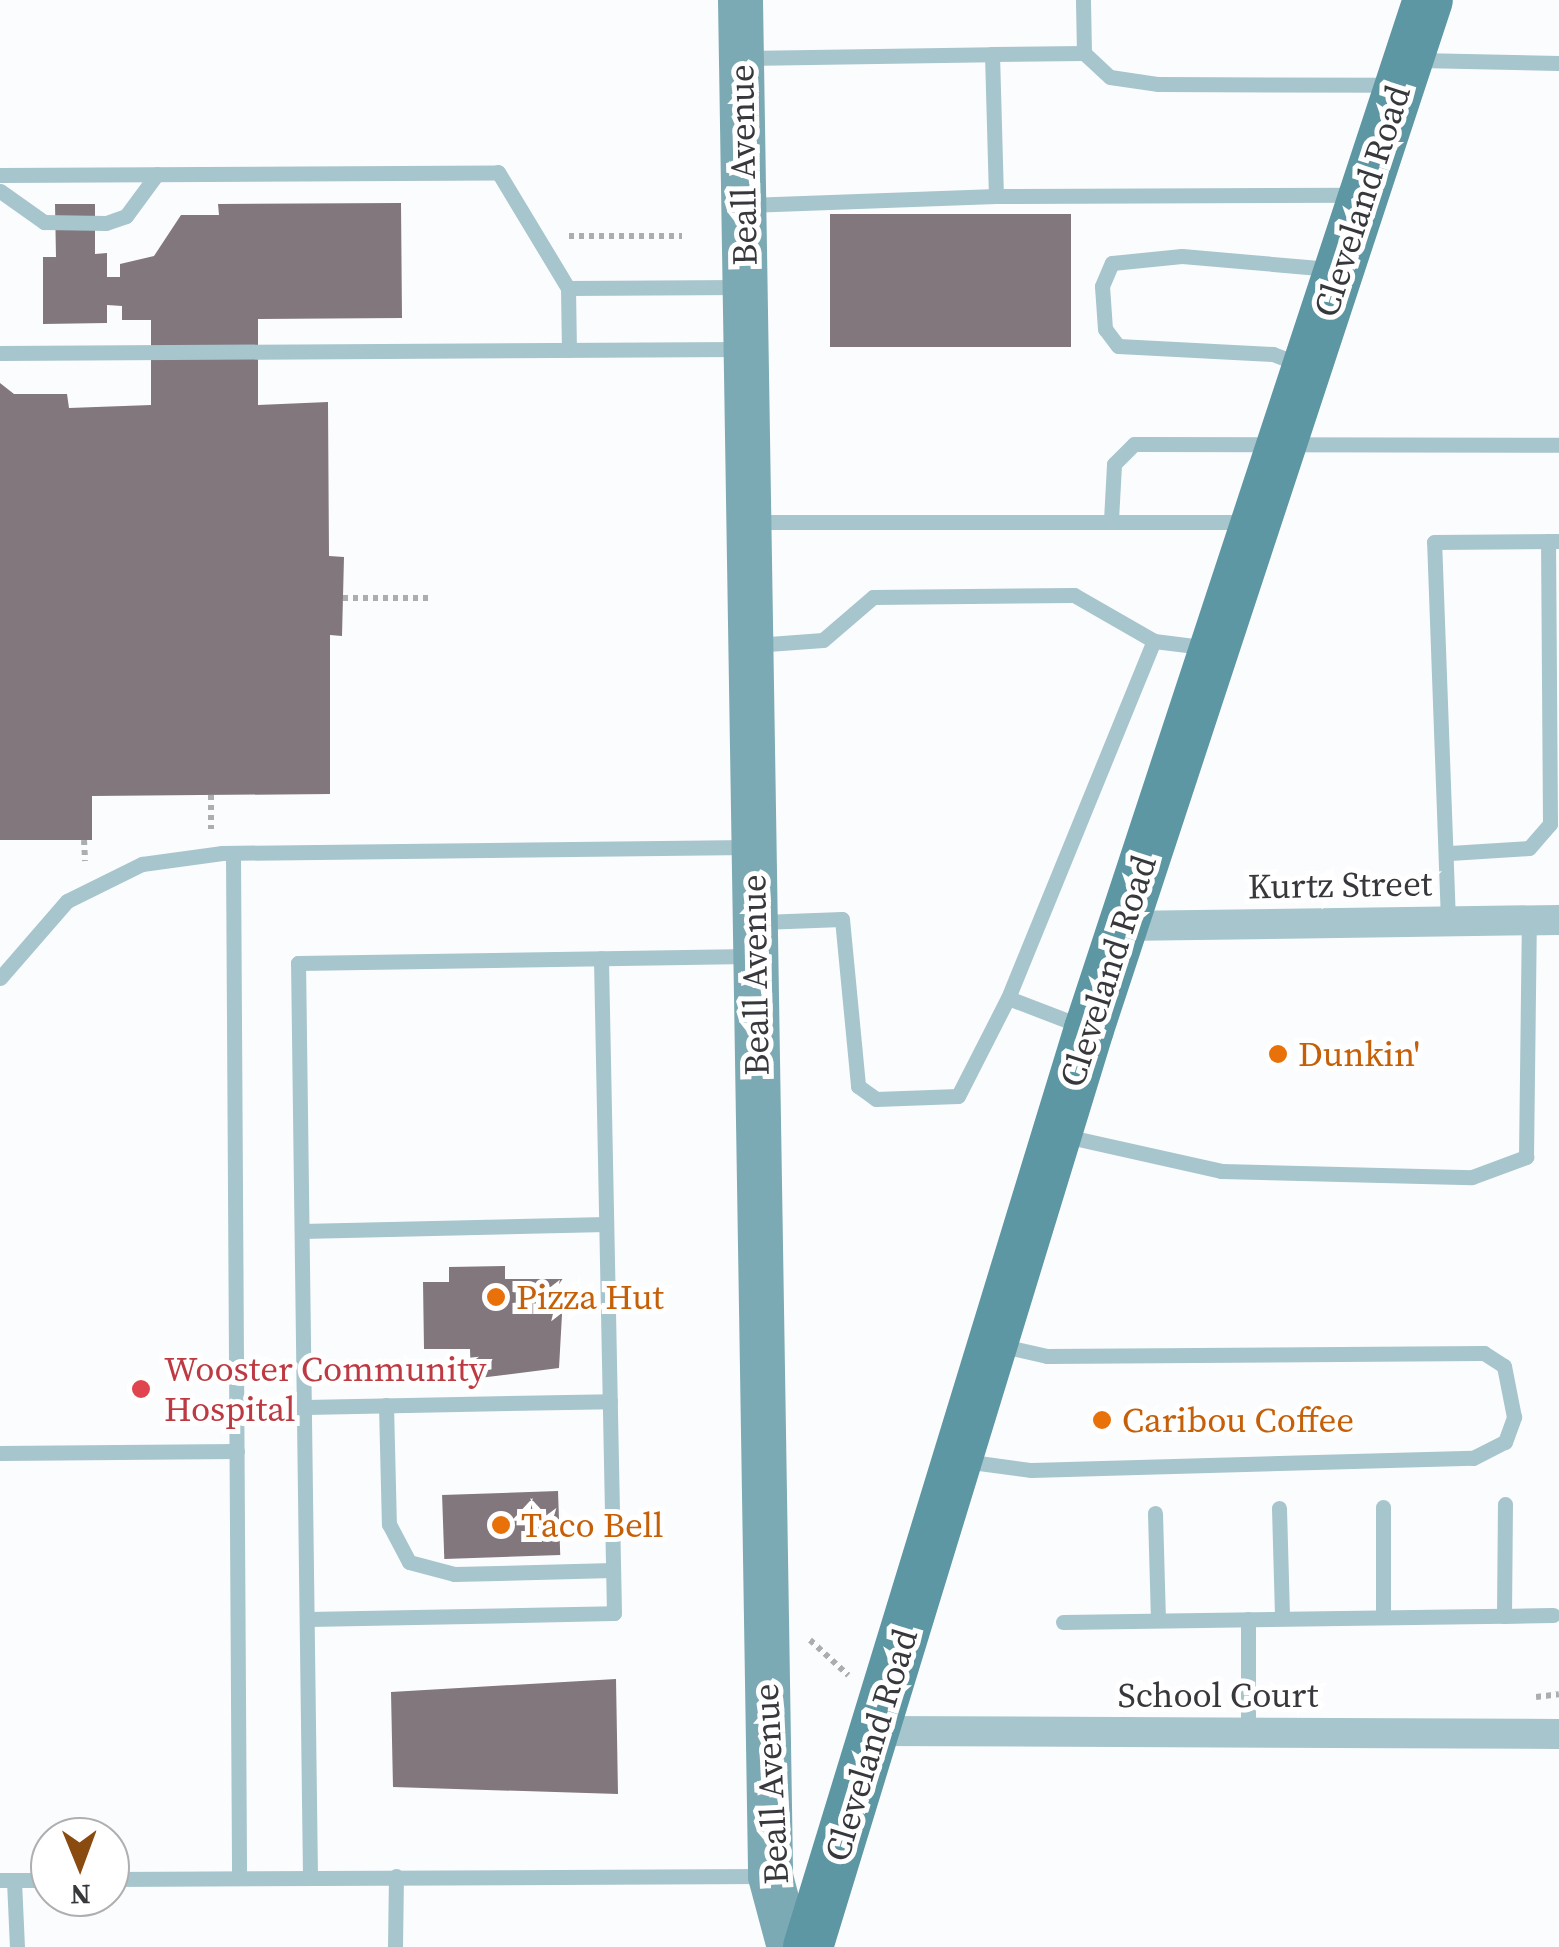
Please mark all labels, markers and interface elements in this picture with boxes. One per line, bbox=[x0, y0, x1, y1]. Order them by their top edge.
street label: Beall Avenue bbox=[720, 64, 766, 266]
street label: Cleveland Road bbox=[1305, 80, 1419, 322]
street label: Cleveland Road bbox=[1051, 850, 1165, 1092]
street label: Kurtz Street bbox=[1247, 862, 1433, 908]
street label: Beall Avenue bbox=[732, 874, 778, 1076]
place label: Dunkin' bbox=[1298, 1033, 1420, 1075]
marker: Dunkin' bbox=[1267, 1043, 1289, 1065]
place label: Pizza Hut bbox=[516, 1276, 664, 1318]
marker: Pizza Hut bbox=[485, 1286, 507, 1308]
place label: Wooster Community Hospital bbox=[164, 1348, 487, 1430]
marker: Wooster Community Hospital bbox=[128, 1376, 154, 1402]
place label: Caribou Coffee bbox=[1122, 1399, 1354, 1441]
marker: Caribou Coffee bbox=[1091, 1409, 1113, 1431]
place label: Taco Bell bbox=[521, 1504, 663, 1546]
marker: Taco Bell bbox=[490, 1514, 512, 1536]
street label: Cleveland Road bbox=[816, 1624, 926, 1866]
street label: School Court bbox=[1118, 1674, 1318, 1716]
street label: Beall Avenue bbox=[745, 1682, 797, 1886]
north arrow bbox=[30, 1817, 130, 1917]
text: N bbox=[70, 1876, 91, 1914]

